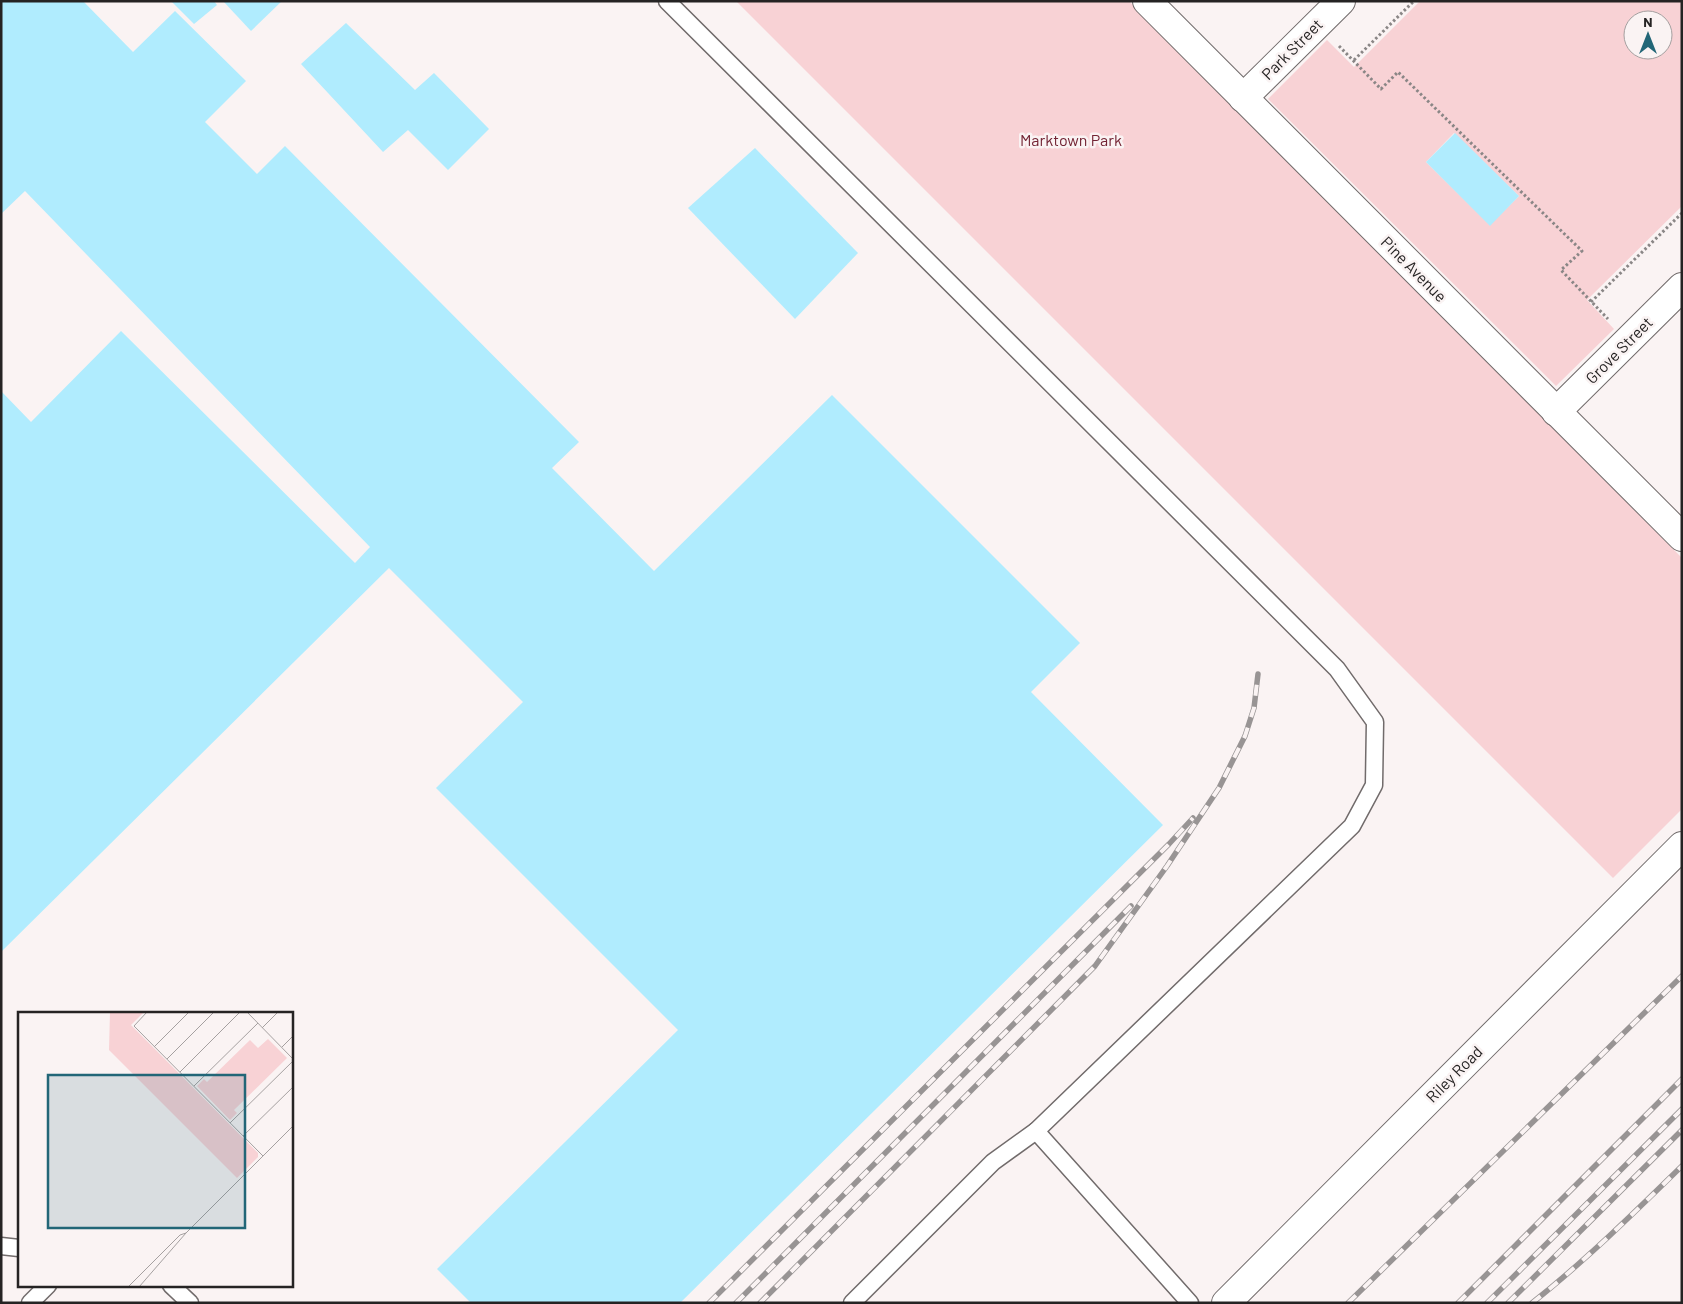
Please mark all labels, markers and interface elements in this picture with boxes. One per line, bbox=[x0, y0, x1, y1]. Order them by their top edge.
north arrow bbox=[1623, 10, 1673, 60]
text: N bbox=[1643, 13, 1653, 30]
street label: Park Street bbox=[1257, 14, 1326, 83]
park label: Marktown Park bbox=[1020, 130, 1122, 149]
street label: Pine Avenue bbox=[1378, 232, 1451, 305]
street label: Grove Street bbox=[1581, 312, 1656, 387]
inset map bbox=[18, 1012, 292, 1286]
street label: Riley Road bbox=[1422, 1042, 1486, 1106]

